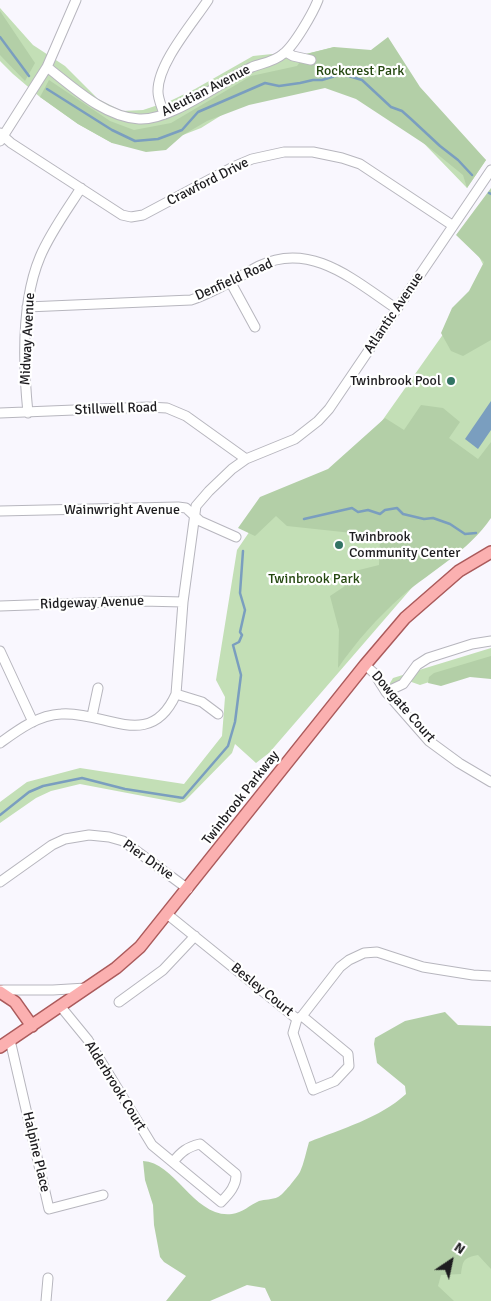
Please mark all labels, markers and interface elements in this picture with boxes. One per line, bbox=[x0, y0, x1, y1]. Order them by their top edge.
street label: Aleutian Avenue bbox=[159, 61, 253, 121]
park label: Rockcrest Park bbox=[316, 63, 404, 79]
street label: Crawford Drive bbox=[164, 154, 252, 210]
street label: Denfield Road bbox=[193, 255, 275, 305]
street label: Atlantic Avenue bbox=[361, 269, 427, 357]
street label: Midway Avenue bbox=[17, 292, 39, 386]
place label: Twinbrook Pool bbox=[350, 373, 441, 389]
marker: Twinbrook Pool bbox=[445, 375, 457, 387]
street label: Stillwell Road bbox=[74, 399, 158, 419]
street label: Wainwright Avenue bbox=[64, 502, 180, 518]
place label: Twinbrook Community Center bbox=[349, 529, 460, 562]
marker: Twinbrook Community Center bbox=[333, 539, 345, 551]
park label: Twinbrook Park bbox=[268, 571, 360, 587]
street label: Ridgeway Avenue bbox=[40, 593, 144, 613]
street label: Dowgate Court bbox=[367, 668, 439, 746]
street label: Twinbrook Parkway bbox=[199, 748, 283, 848]
street label: Pier Drive bbox=[119, 836, 177, 884]
street label: Besley Court bbox=[227, 960, 297, 1020]
street label: Alderbrook Court bbox=[81, 1038, 149, 1134]
street label: Halpine Place bbox=[19, 1110, 53, 1194]
north arrow bbox=[426, 1236, 476, 1286]
text: N bbox=[451, 1238, 468, 1258]

